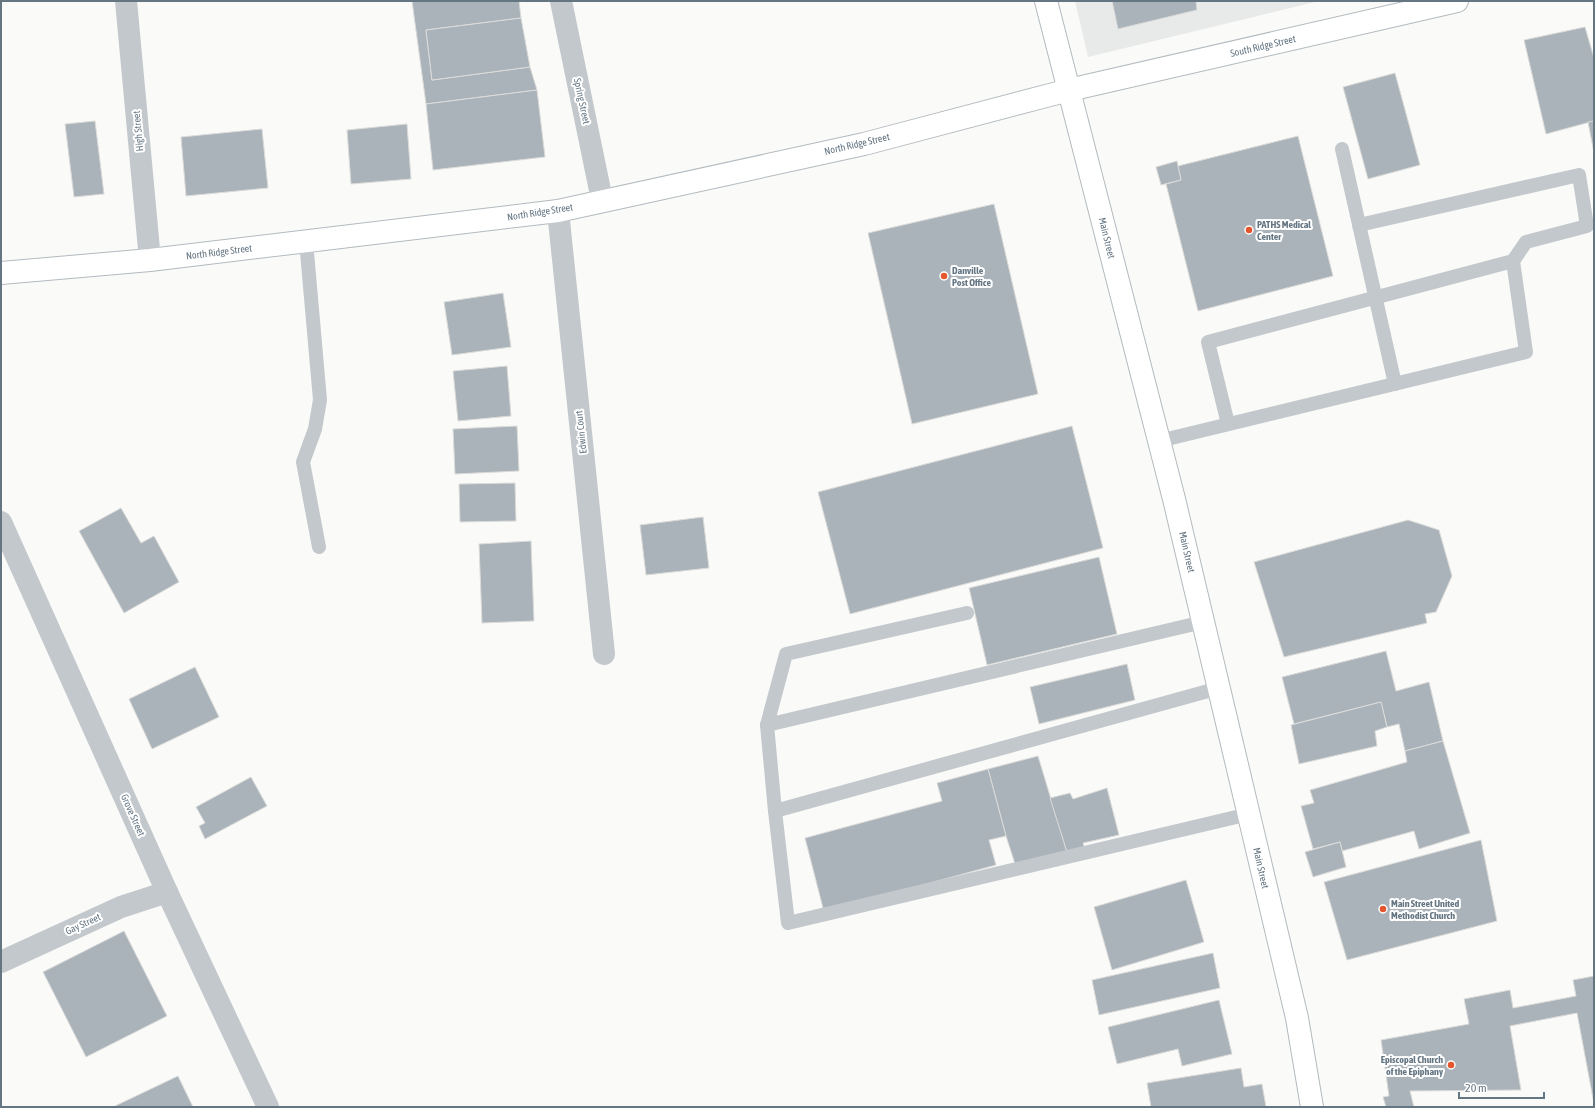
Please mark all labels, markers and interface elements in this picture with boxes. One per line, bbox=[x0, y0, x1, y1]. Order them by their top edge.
street label: South Ridge Street bbox=[1229, 33, 1297, 59]
street label: Spring Street bbox=[572, 77, 592, 125]
street label: High Street bbox=[131, 110, 145, 152]
street label: North Ridge Street bbox=[823, 131, 891, 157]
street label: North Ridge Street bbox=[506, 201, 574, 223]
street label: Main Street bbox=[1097, 216, 1117, 260]
place label: PATHS Medical Center bbox=[1257, 219, 1311, 242]
marker: PATHS Medical Center bbox=[1244, 225, 1254, 235]
street label: North Ridge Street bbox=[185, 242, 253, 262]
place label: Danville Post Office bbox=[952, 265, 992, 288]
marker: Danville Post Office bbox=[939, 271, 949, 281]
street label: Edwin Court bbox=[573, 410, 589, 454]
street label: Main Street bbox=[1177, 530, 1197, 574]
street label: Grove Street bbox=[119, 792, 147, 838]
street label: Main Street bbox=[1251, 846, 1271, 890]
place label: Main Street United Methodist Church bbox=[1391, 898, 1460, 921]
marker: Main Street United Methodist Church bbox=[1378, 904, 1388, 914]
street label: Gay Street bbox=[64, 911, 102, 937]
place label: Episcopal Church of the Epiphany bbox=[1381, 1054, 1444, 1077]
marker: Episcopal Church of the Epiphany bbox=[1446, 1060, 1456, 1070]
scale bar bbox=[1459, 1074, 1544, 1100]
text: 20 m bbox=[1465, 1081, 1487, 1095]

